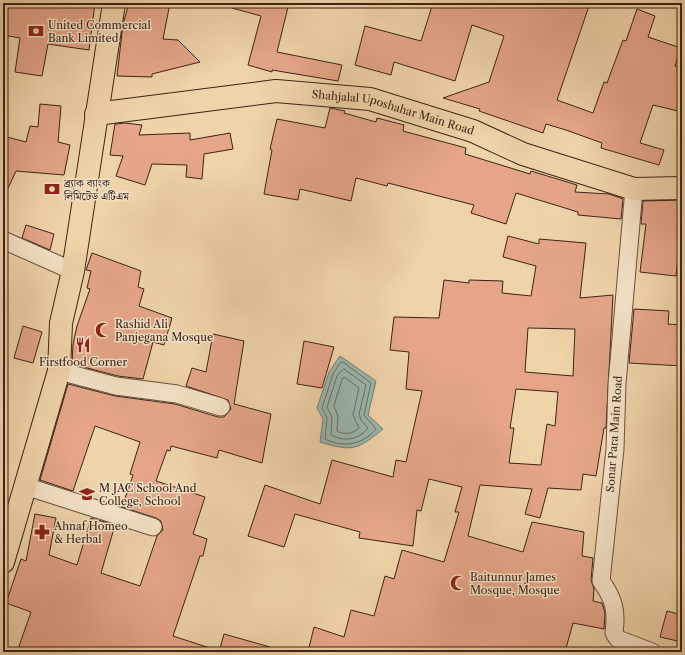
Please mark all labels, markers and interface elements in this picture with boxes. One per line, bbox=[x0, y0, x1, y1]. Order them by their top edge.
place label: United Commercial Bank Limited bbox=[48, 18, 151, 45]
bank icon: United Commercial Bank Limited bbox=[27, 22, 45, 40]
street label: Shahjalal Uposhahar Main Road bbox=[311, 87, 476, 138]
place label: ব্র্যাক ব্যাংক লিমিটেড এটিএম bbox=[63, 176, 130, 203]
bank icon: ব্র্যাক ব্যাংক লিমিটেড এটিএম bbox=[43, 180, 61, 198]
place label: Rashid Ali Panjegana Mosque bbox=[115, 317, 213, 344]
mosque icon: Rashid Ali Panjegana Mosque bbox=[94, 321, 112, 339]
restaurant icon: Firstfood Corner bbox=[74, 336, 92, 354]
place label: Firstfood Corner bbox=[39, 355, 127, 369]
street label: Sonar Para Main Road bbox=[603, 375, 625, 493]
place label: M JAC School And College, School bbox=[99, 481, 197, 508]
school or university icon: M JAC School And College, School bbox=[78, 485, 96, 503]
place label: Ahnaf Homeo & Herbal bbox=[53, 519, 128, 546]
pharmacy icon: Ahnaf Homeo & Herbal bbox=[33, 523, 51, 541]
place label: Baitunnur James Mosque, Mosque bbox=[470, 570, 560, 597]
mosque icon: Baitunnur James Mosque, Mosque bbox=[449, 574, 467, 592]

